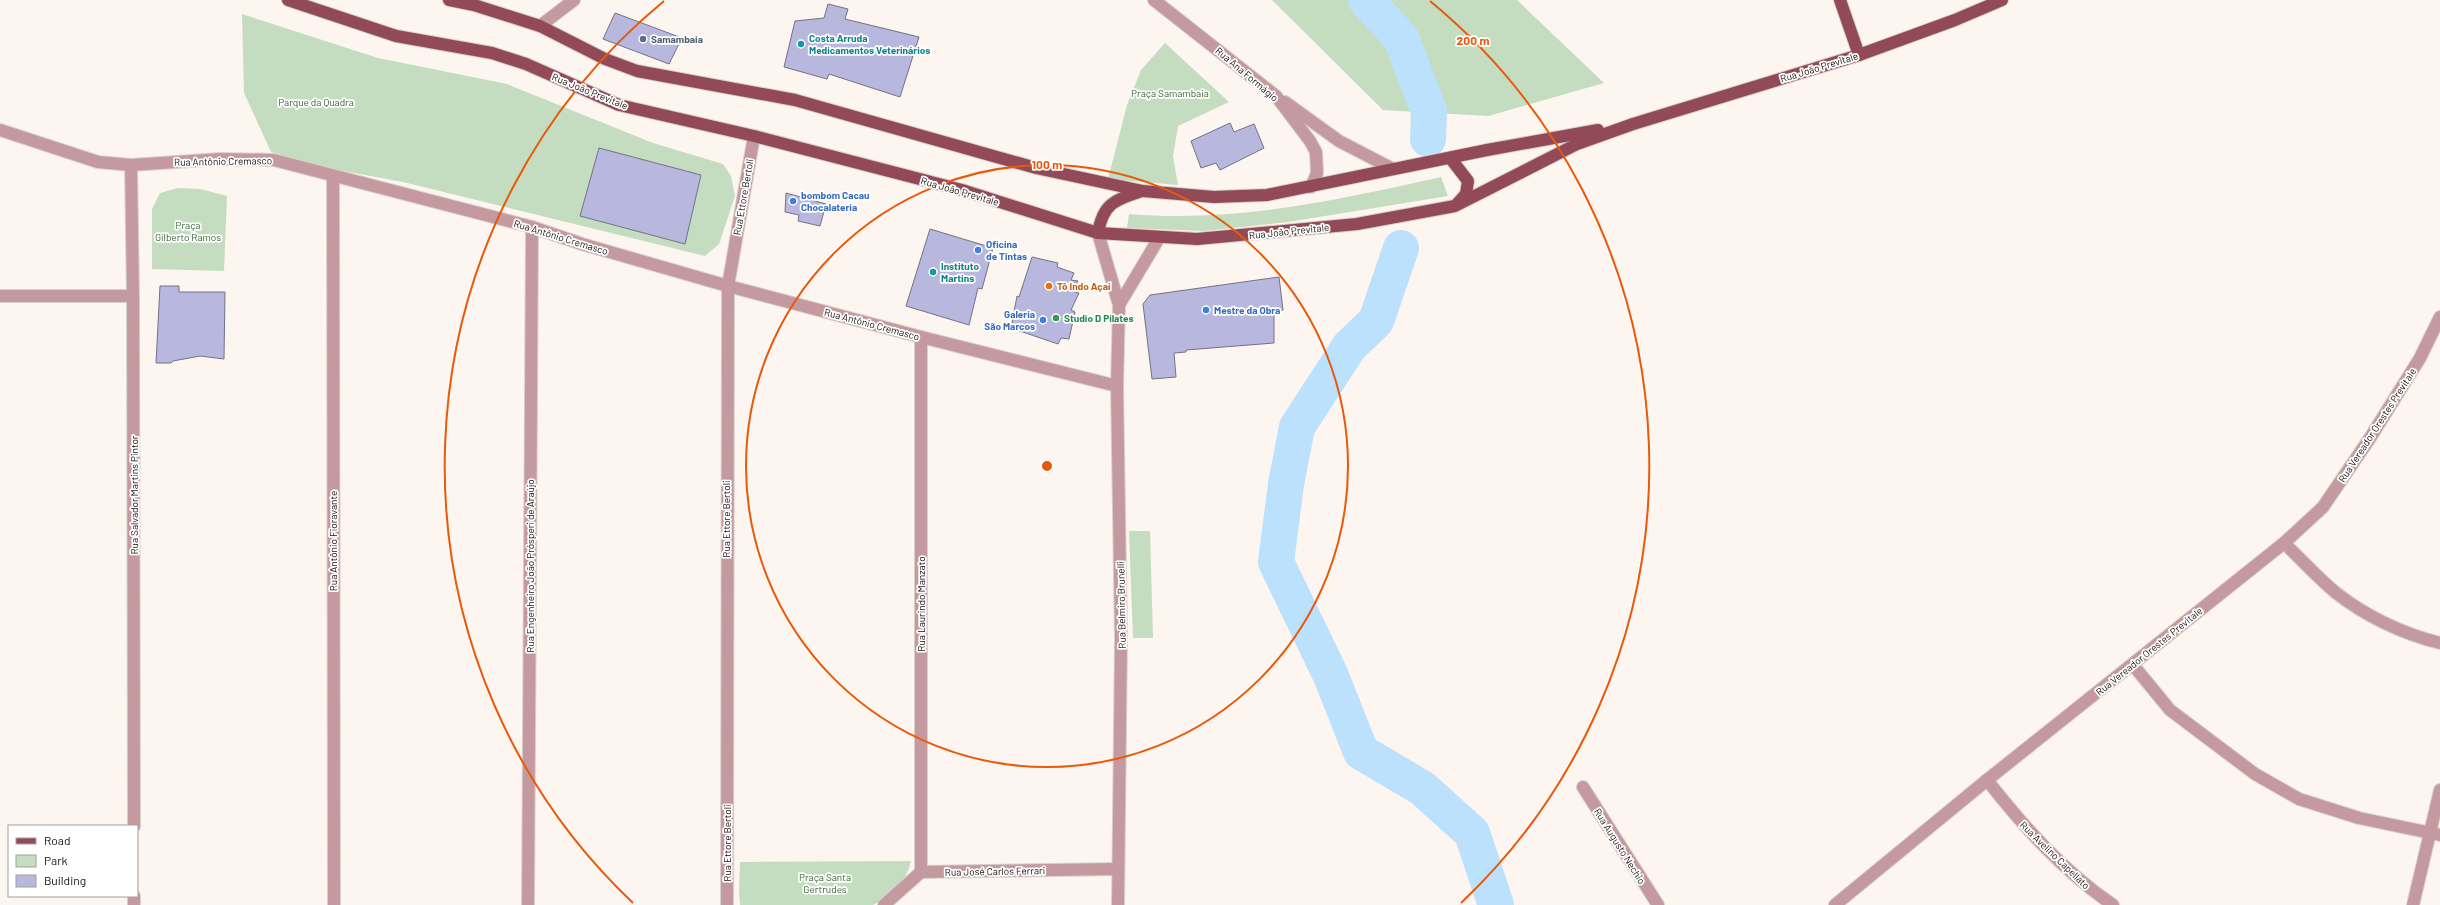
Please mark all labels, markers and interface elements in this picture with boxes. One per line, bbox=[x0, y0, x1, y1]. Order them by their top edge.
place label: Costa Arruda Medicamentos Veterinários bbox=[809, 32, 930, 56]
place label: Samambaia bbox=[651, 33, 703, 45]
text: 200 m bbox=[1457, 33, 1489, 47]
marker: Samambaia bbox=[638, 34, 648, 44]
marker: Costa Arruda Medicamentos Veterinários bbox=[796, 39, 806, 49]
street label: Rua Ana Formágio bbox=[1213, 44, 1281, 104]
street label: Rua João Previtale bbox=[1779, 49, 1859, 85]
street label: Rua João Previtale bbox=[550, 70, 630, 112]
park label: Praça Samambaia bbox=[1131, 87, 1209, 99]
park label: Parque da Quadra bbox=[278, 96, 354, 108]
street label: Rua Antônio Cremasco bbox=[174, 154, 272, 168]
text: 100 m bbox=[1032, 157, 1062, 171]
street label: Rua Ettore Bertoli bbox=[730, 158, 756, 236]
street label: Rua João Previtale bbox=[920, 174, 1000, 208]
place label: bombom Cacau Chocalateria bbox=[801, 189, 870, 213]
marker: bombom Cacau Chocalateria bbox=[788, 196, 798, 206]
street label: Rua Antônio Cremasco bbox=[512, 217, 610, 257]
park label: Praça Gilberto Ramos bbox=[155, 219, 221, 243]
street label: Rua João Previtale bbox=[1248, 221, 1330, 241]
place label: Oficina de Tintas bbox=[986, 238, 1027, 262]
marker: Oficina de Tintas bbox=[973, 245, 983, 255]
place label: Instituto Martins bbox=[941, 260, 979, 284]
marker: Instituto Martins bbox=[928, 267, 938, 277]
place label: Tô Indo Açaí bbox=[1057, 280, 1111, 292]
marker: Tô Indo Açaí bbox=[1044, 281, 1054, 291]
place label: Mestre da Obra bbox=[1214, 304, 1280, 316]
marker: Mestre da Obra bbox=[1201, 305, 1211, 315]
street label: Rua Antônio Cremasco bbox=[823, 306, 921, 342]
place label: Galeria São Marcos bbox=[984, 308, 1035, 332]
place label: Studio D Pilates bbox=[1064, 312, 1133, 324]
marker: Studio D Pilates bbox=[1051, 313, 1061, 323]
marker: Galeria São Marcos bbox=[1038, 315, 1048, 325]
street label: Rua Vereador Orestes Previtale bbox=[2336, 366, 2418, 484]
street label: Rua Salvador Martins Pintor bbox=[128, 435, 140, 555]
centre of rings bbox=[1040, 459, 1054, 473]
street label: Rua Engenheiro João Prósperi de Araújo bbox=[524, 479, 536, 653]
street label: Rua Ettore Bertoli bbox=[720, 480, 732, 558]
street label: Rua Antônio Fioravante bbox=[327, 491, 339, 591]
street label: Rua Laurindo Manzato bbox=[915, 556, 927, 652]
street label: Rua Belmiro Brunelli bbox=[1114, 561, 1128, 649]
street label: Rua Vereador Orestes Previtale bbox=[2093, 604, 2205, 698]
street label: Rua Ettore Bertoli bbox=[721, 804, 733, 882]
street label: Rua Augusto Nechio bbox=[1592, 806, 1648, 886]
street label: Rua Avelino Capellato bbox=[2018, 819, 2092, 891]
legend bbox=[8, 825, 138, 897]
text: Road bbox=[44, 833, 71, 847]
text: Park bbox=[44, 853, 68, 867]
street label: Rua José Carlos Ferrari bbox=[945, 864, 1045, 878]
park label: Praça Santa Gertrudes bbox=[799, 871, 851, 895]
text: Building bbox=[44, 873, 86, 887]

